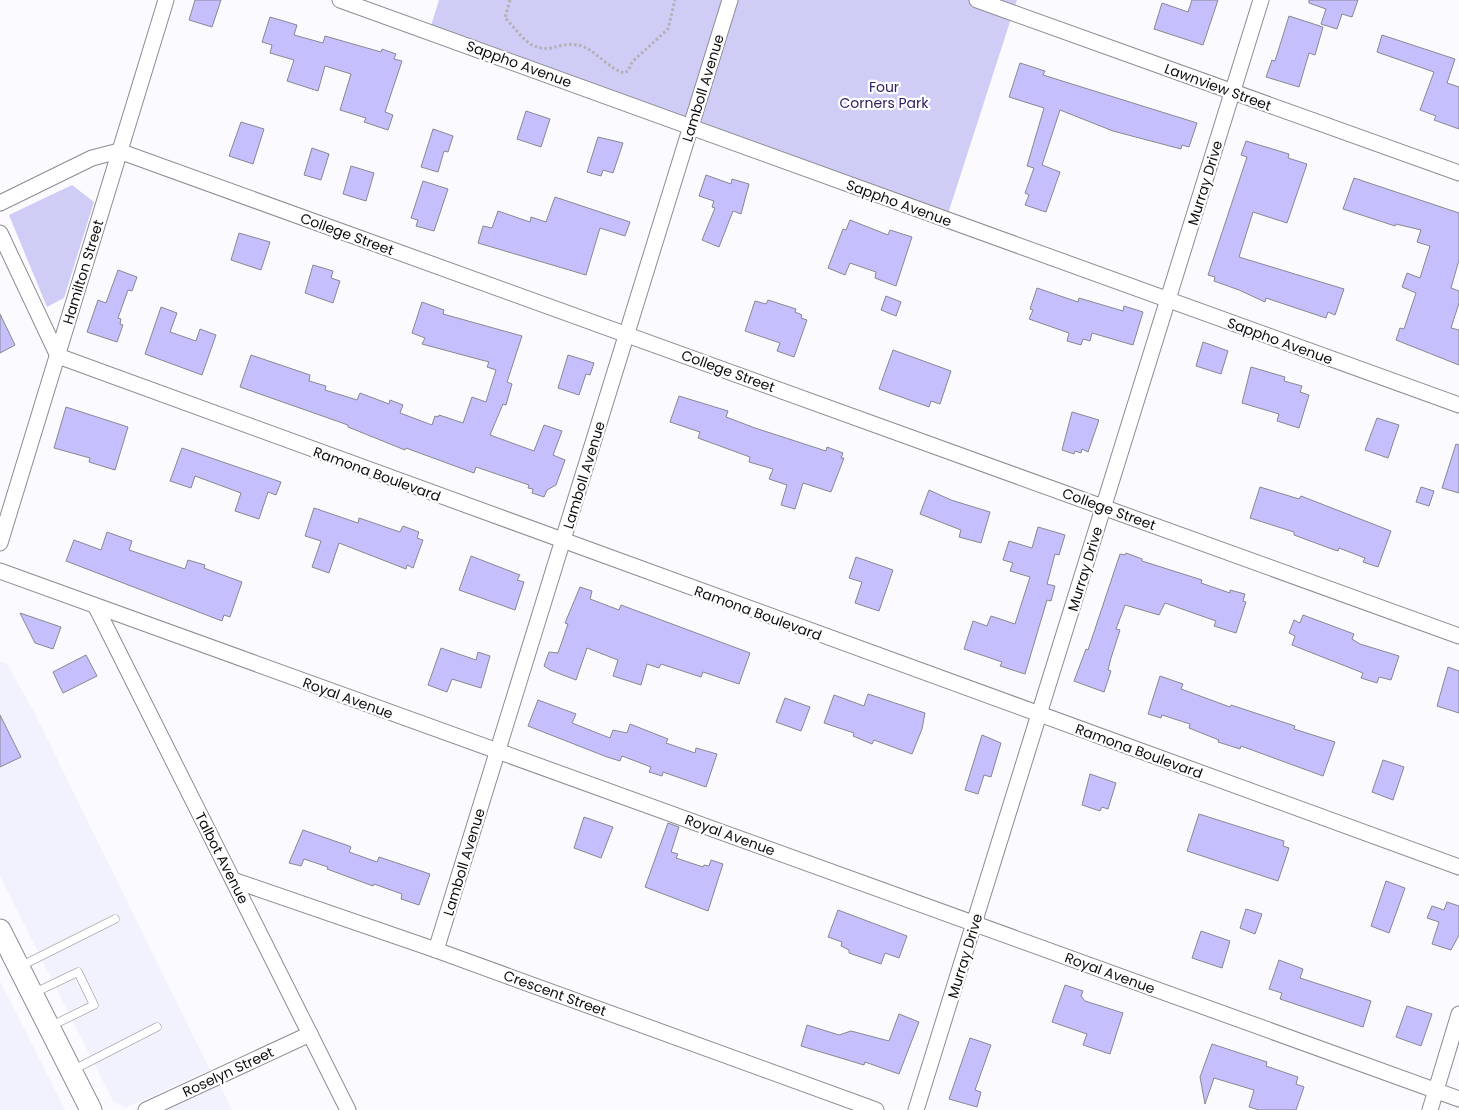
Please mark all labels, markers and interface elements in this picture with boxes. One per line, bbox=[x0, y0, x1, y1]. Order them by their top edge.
street label: Lamboll Avenue bbox=[677, 31, 729, 144]
street label: Sappho Avenue bbox=[464, 36, 575, 92]
street label: Lawnview Street bbox=[1162, 58, 1274, 116]
park label: Four Corners Park bbox=[840, 77, 929, 113]
street label: Murray Drive bbox=[1183, 138, 1227, 228]
street label: Sappho Avenue bbox=[844, 175, 955, 231]
street label: College Street bbox=[297, 208, 397, 260]
street label: Hamilton Street bbox=[58, 217, 108, 327]
street label: Sappho Avenue bbox=[1225, 313, 1336, 369]
street label: College Street bbox=[678, 345, 778, 397]
street label: Lamboll Avenue bbox=[558, 418, 610, 531]
street label: Ramona Boulevard bbox=[311, 442, 443, 506]
street label: College Street bbox=[1059, 483, 1159, 535]
street label: Murray Drive bbox=[1063, 524, 1107, 614]
street label: Ramona Boulevard bbox=[692, 581, 824, 645]
street label: Royal Avenue bbox=[300, 672, 396, 724]
street label: Ramona Boulevard bbox=[1073, 719, 1205, 783]
street label: Lamboll Avenue bbox=[438, 805, 490, 918]
street label: Talbot Avenue bbox=[190, 809, 254, 908]
street label: Royal Avenue bbox=[682, 809, 778, 861]
street label: Murray Drive bbox=[943, 911, 987, 1001]
street label: Royal Avenue bbox=[1062, 947, 1158, 999]
street label: Crescent Street bbox=[501, 965, 609, 1021]
street label: Roselyn Street bbox=[179, 1042, 277, 1102]

